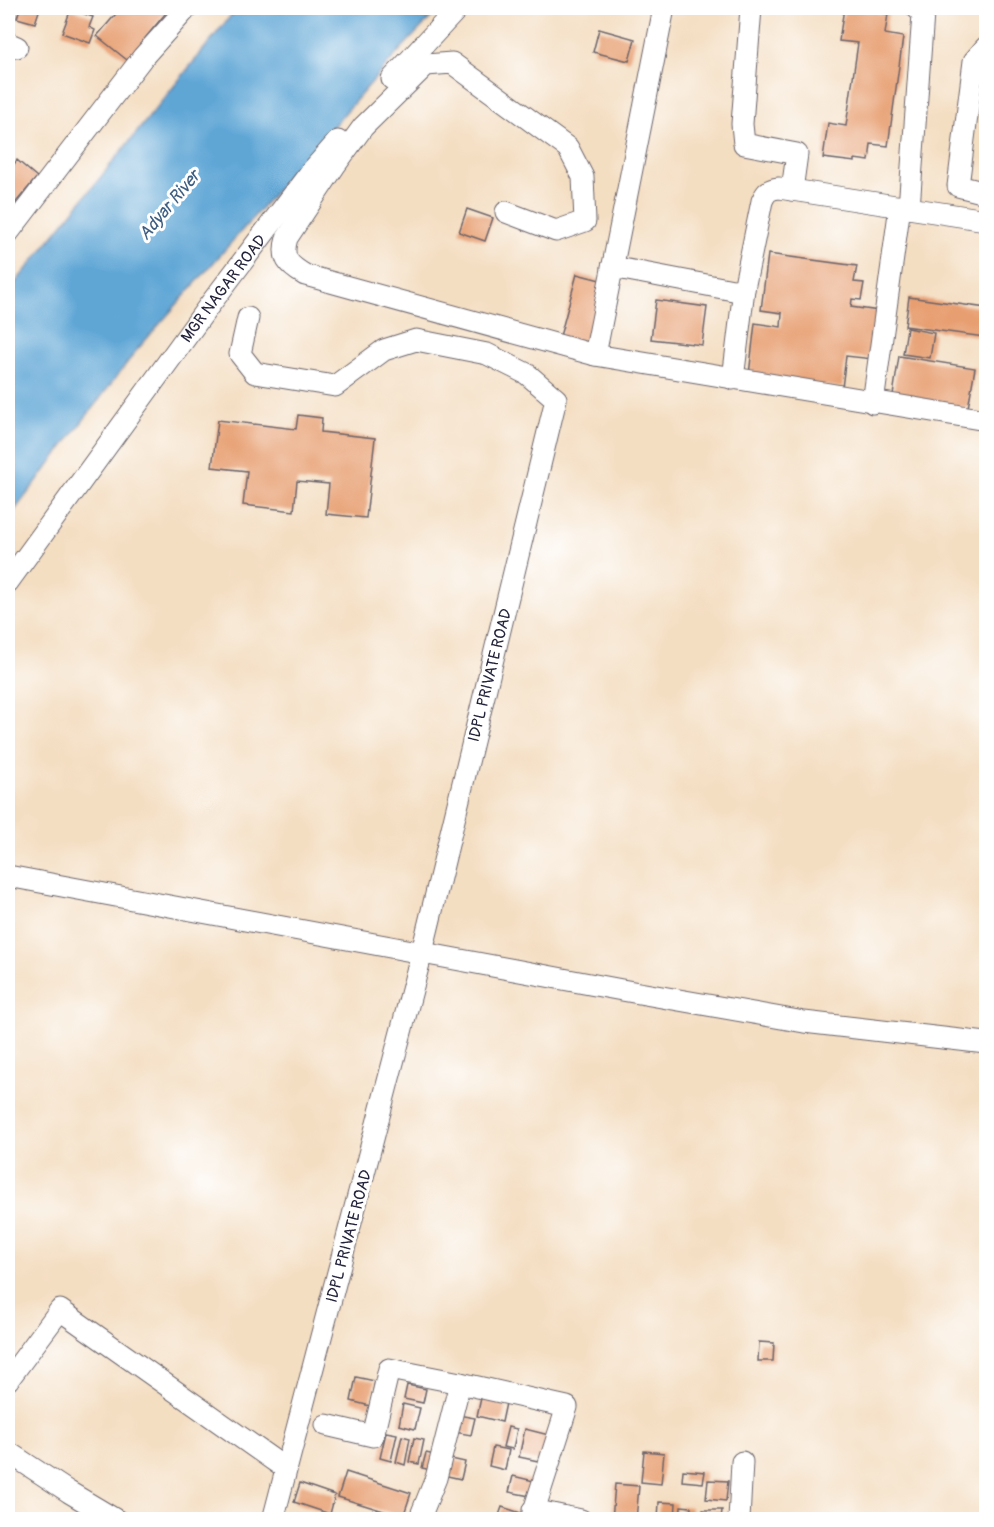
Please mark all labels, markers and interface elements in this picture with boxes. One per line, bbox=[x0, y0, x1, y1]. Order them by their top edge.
water label: Adyar River bbox=[133, 164, 207, 245]
street label: MGR NAGAR ROAD bbox=[177, 231, 270, 347]
street label: IDPL PRIVATE ROAD bbox=[464, 607, 516, 744]
street label: IDPL PRIVATE ROAD bbox=[322, 1168, 376, 1305]

